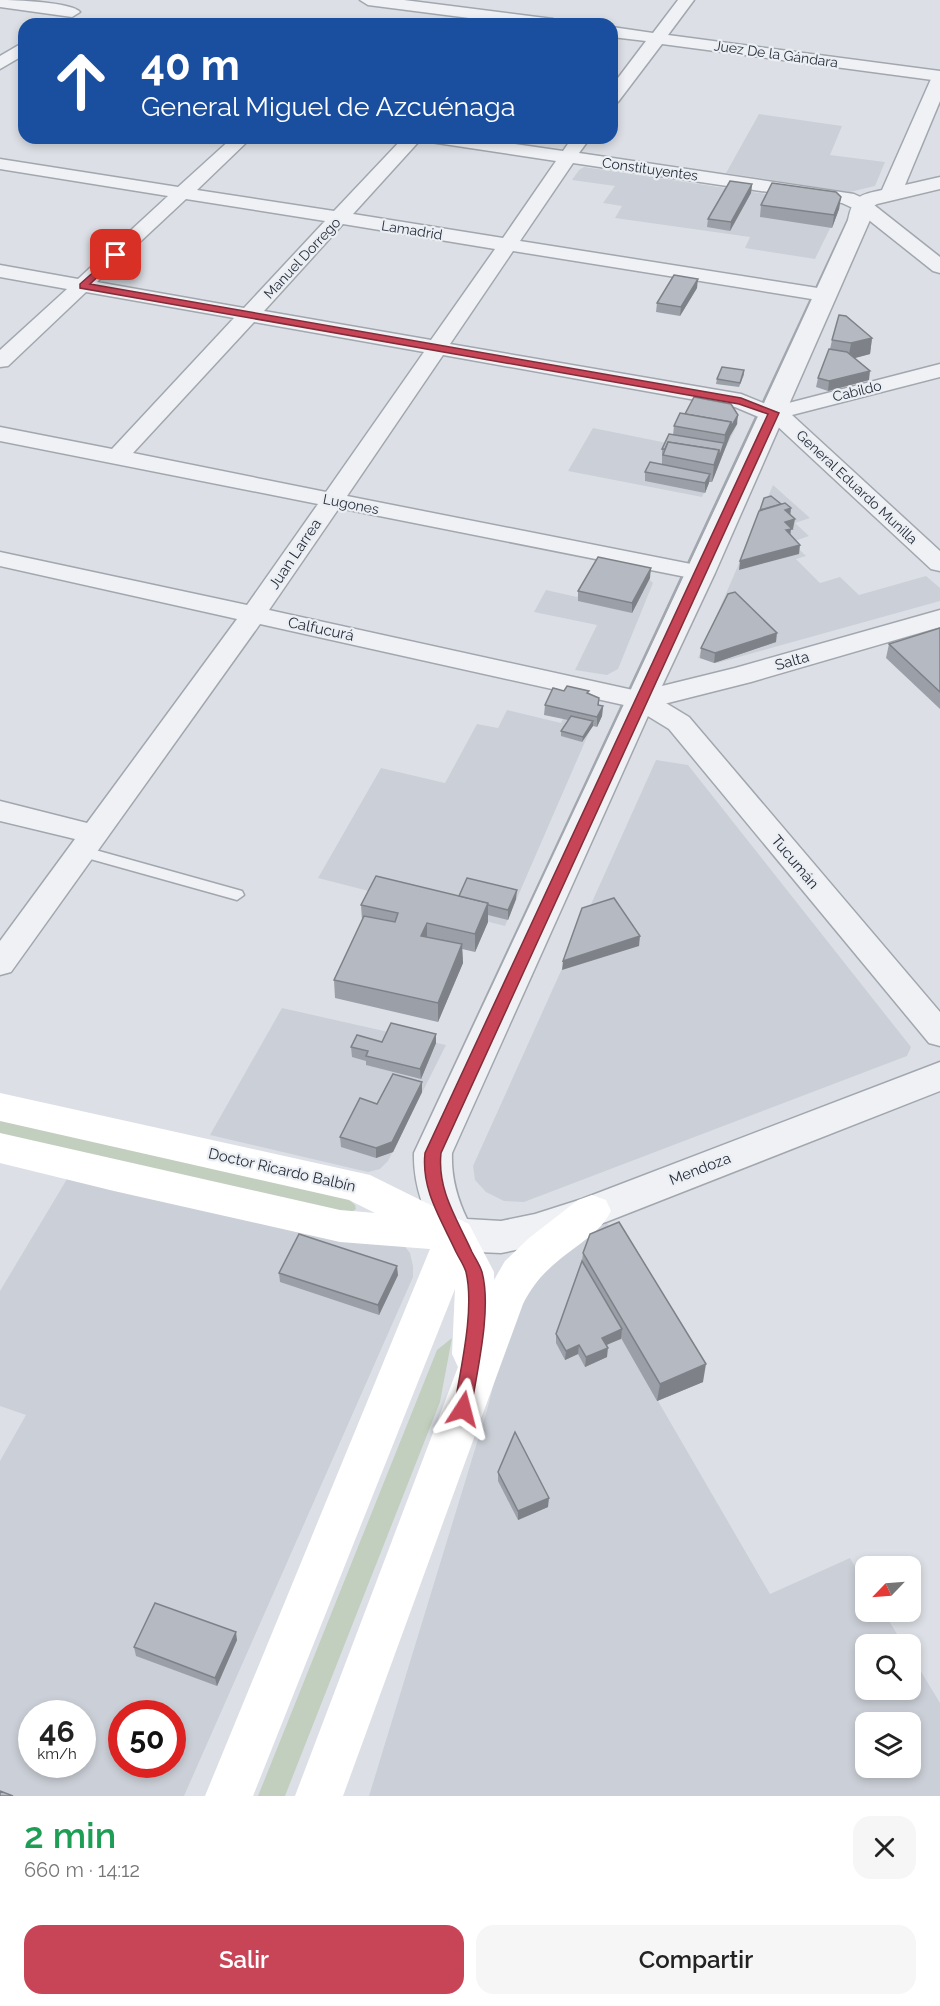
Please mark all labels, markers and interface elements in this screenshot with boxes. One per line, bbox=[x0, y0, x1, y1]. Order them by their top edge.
street label: Juez De la Gándara bbox=[713, 37, 839, 71]
text: 40 m bbox=[141, 41, 240, 90]
icon: ahead bbox=[42, 42, 120, 120]
text: General Miguel de Azcuénaga bbox=[141, 91, 515, 122]
street label: Constituyentes bbox=[601, 154, 699, 184]
street label: Manuel Dorrego bbox=[260, 214, 344, 302]
street label: Lamadrid bbox=[380, 217, 444, 243]
pin bbox=[90, 229, 141, 280]
icon: arrive bbox=[99, 238, 132, 271]
street label: Cabildo bbox=[831, 377, 883, 405]
street label: General Eduardo Munilla bbox=[793, 427, 921, 547]
street label: Lugones bbox=[322, 491, 381, 517]
street label: Juan Larrea bbox=[265, 515, 325, 593]
street label: Calfucurá bbox=[286, 613, 356, 645]
street label: Salta bbox=[773, 648, 811, 674]
street label: Tucumán bbox=[767, 831, 823, 893]
street label: Doctor Ricardo Balbín bbox=[207, 1144, 357, 1196]
street label: Mendoza bbox=[667, 1149, 733, 1189]
position arrow bbox=[431, 1377, 495, 1441]
north arrow bbox=[855, 1556, 921, 1622]
map controls bbox=[855, 1556, 921, 1778]
button: search bbox=[855, 1634, 921, 1700]
speed limit sign: 50 bbox=[108, 1700, 186, 1778]
button: layers bbox=[855, 1712, 921, 1778]
text: 46 bbox=[39, 1714, 75, 1749]
text: km/h bbox=[37, 1745, 77, 1763]
text: 2 min bbox=[24, 1814, 116, 1856]
button: close bbox=[853, 1816, 916, 1879]
text: 660 m · 14:12 bbox=[24, 1858, 140, 1882]
button: Salir bbox=[24, 1925, 464, 1994]
button: Compartir bbox=[476, 1925, 916, 1994]

